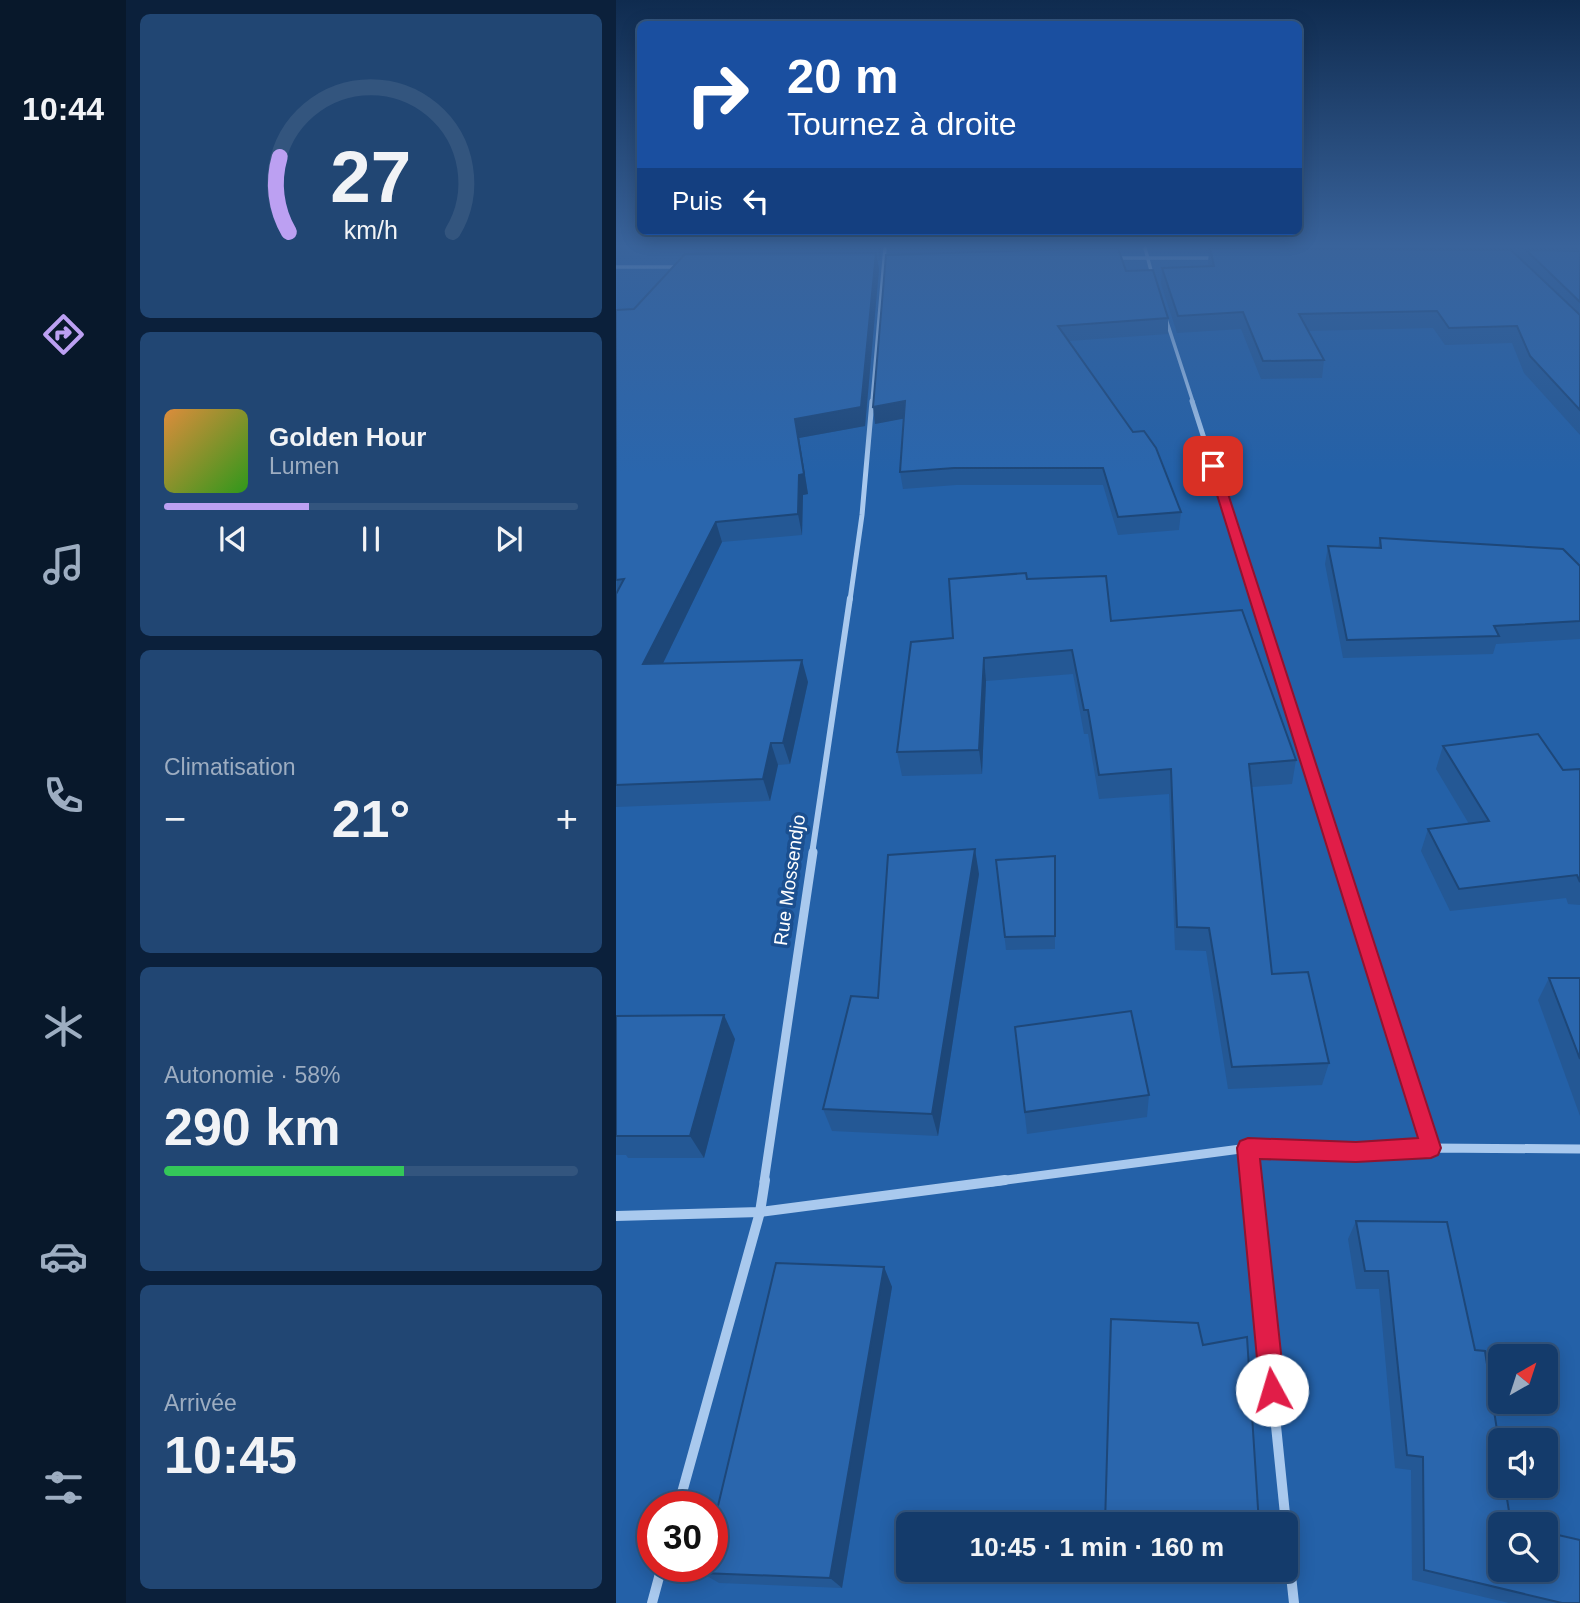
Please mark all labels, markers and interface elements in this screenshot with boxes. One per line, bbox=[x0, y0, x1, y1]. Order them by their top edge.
icon: right bbox=[672, 49, 763, 140]
text: 20 m bbox=[787, 49, 899, 103]
text: 10:44 bbox=[22, 91, 104, 127]
text: Tournez à droite bbox=[787, 106, 1016, 142]
text: 27 bbox=[331, 136, 411, 217]
icon: left bbox=[737, 182, 775, 220]
text: Puis bbox=[672, 186, 723, 216]
text: km/h bbox=[344, 216, 398, 244]
icon: directions bbox=[39, 310, 88, 359]
text: Golden Hour bbox=[269, 422, 426, 452]
pin bbox=[1183, 436, 1243, 496]
icon: arrive bbox=[1194, 447, 1232, 485]
text: Lumen bbox=[269, 453, 339, 479]
icon: previous bbox=[214, 520, 252, 558]
icon: pause bbox=[352, 520, 390, 558]
icon: next bbox=[490, 520, 528, 558]
icon: music bbox=[39, 540, 88, 589]
text: Climatisation bbox=[164, 754, 296, 780]
icon: phone bbox=[39, 771, 88, 820]
text: 21° bbox=[332, 790, 410, 848]
text: − bbox=[164, 798, 186, 840]
text: + bbox=[556, 798, 578, 840]
street label: Rue Mossendjo bbox=[770, 813, 809, 947]
icon: climate bbox=[39, 1002, 88, 1051]
text: Autonomie · 58% bbox=[164, 1062, 340, 1088]
text: 290 km bbox=[164, 1098, 340, 1156]
icon: car bbox=[39, 1232, 88, 1281]
north arrow bbox=[1488, 1344, 1558, 1414]
map controls bbox=[1488, 1344, 1558, 1582]
position arrow bbox=[1235, 1353, 1309, 1427]
text: Arrivée bbox=[164, 1390, 237, 1416]
text: 10:45 bbox=[164, 1426, 297, 1484]
button: sound bbox=[1488, 1428, 1558, 1498]
icon: filters bbox=[39, 1463, 88, 1512]
speed limit sign: 30 bbox=[637, 1491, 728, 1582]
button: search bbox=[1488, 1512, 1558, 1582]
text: 10:45 · 1 min · 160 m bbox=[970, 1532, 1224, 1562]

